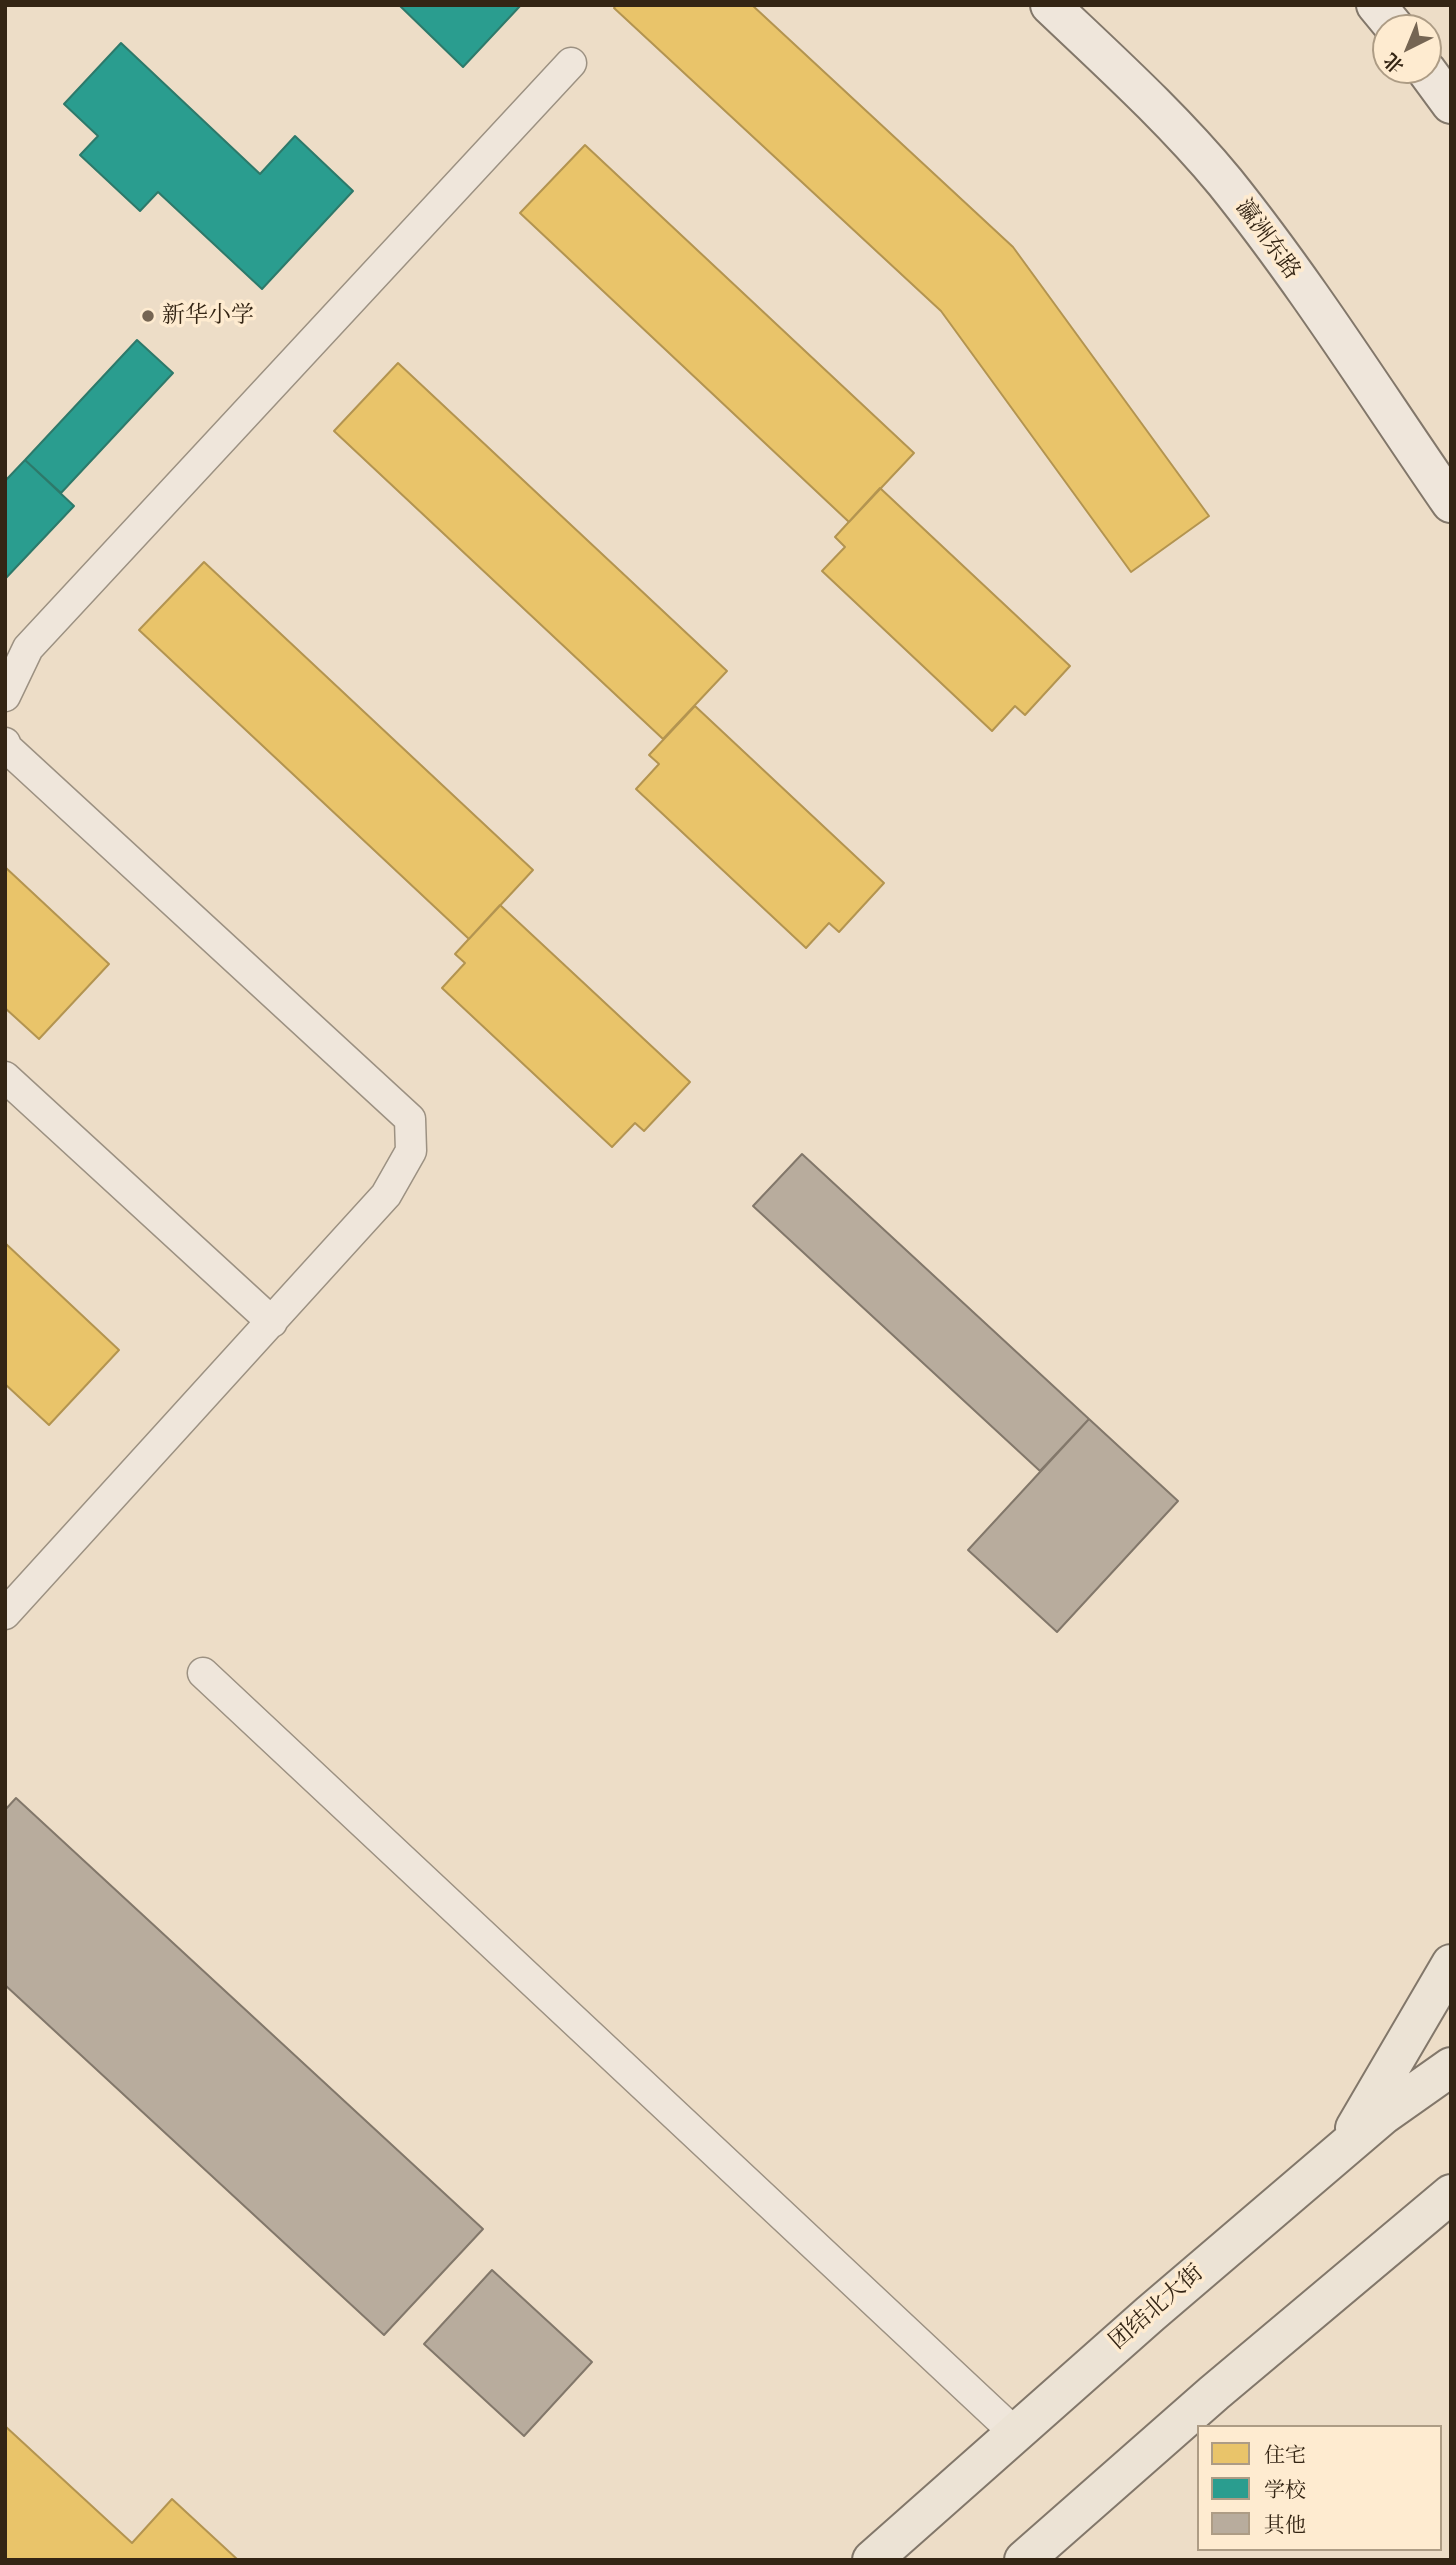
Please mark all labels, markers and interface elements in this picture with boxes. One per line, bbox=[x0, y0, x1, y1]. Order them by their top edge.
north arrow bbox=[1372, 14, 1442, 84]
text: 北 bbox=[1379, 48, 1409, 78]
street label: 瀛洲东路 bbox=[1229, 195, 1305, 285]
place label: 新华小学 bbox=[162, 302, 254, 330]
marker: 新华小学 bbox=[140, 308, 156, 324]
street label: 团结北大街 bbox=[1105, 2260, 1209, 2356]
legend bbox=[1197, 2425, 1442, 2551]
text: 住宅 bbox=[1264, 2443, 1306, 2469]
text: 学校 bbox=[1264, 2478, 1306, 2504]
text: 其他 bbox=[1264, 2513, 1306, 2539]

